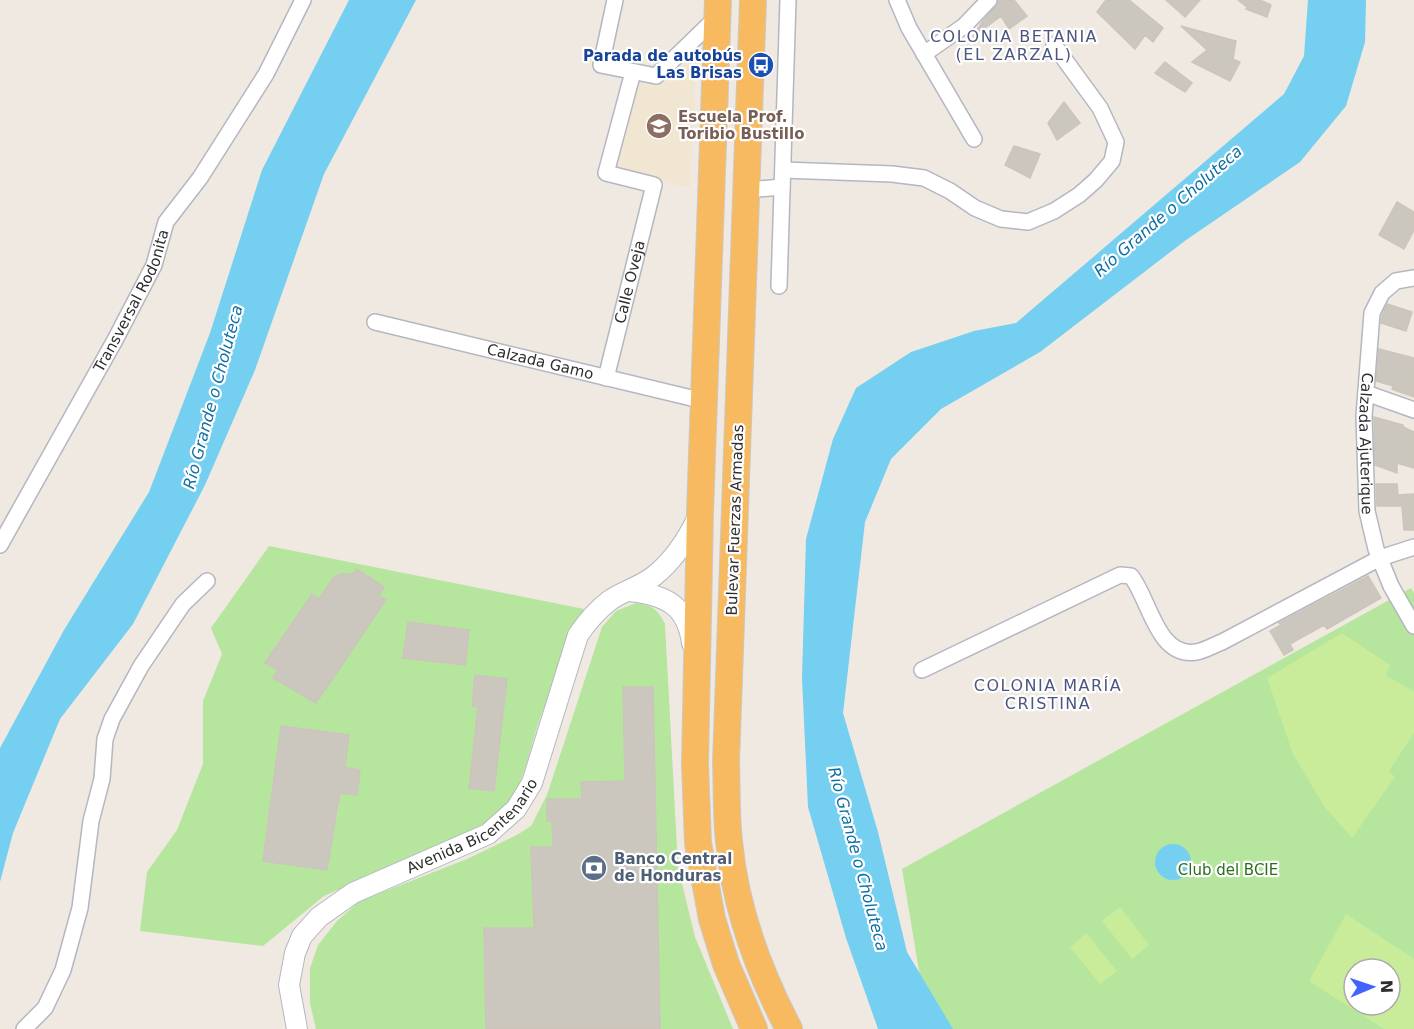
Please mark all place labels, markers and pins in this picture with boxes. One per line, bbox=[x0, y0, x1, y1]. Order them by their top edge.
place label: Parada de autobús Las Brisas bbox=[583, 47, 742, 82]
bus stop icon: Parada de autobús Las Brisas bbox=[746, 50, 776, 80]
place label: Escuela Prof. Toribio Bustillo bbox=[678, 108, 804, 143]
school or university icon: Escuela Prof. Toribio Bustillo bbox=[644, 111, 674, 141]
place label: Banco Central de Honduras bbox=[614, 850, 732, 885]
bank icon: Banco Central de Honduras bbox=[579, 853, 609, 883]

